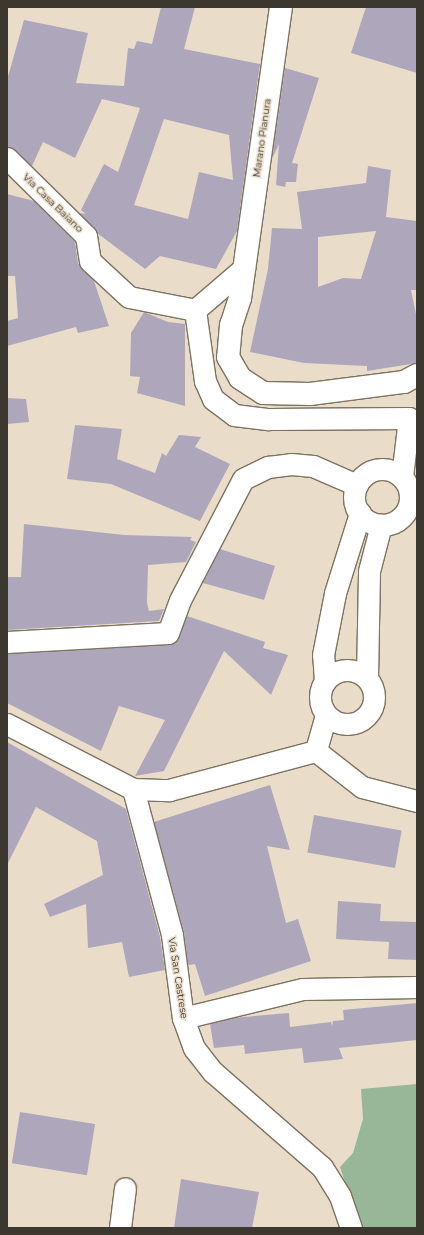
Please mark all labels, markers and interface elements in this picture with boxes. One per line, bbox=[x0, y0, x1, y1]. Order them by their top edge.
street label: Marano Pianura bbox=[251, 98, 273, 178]
street label: Via Casa Baiano bbox=[20, 171, 86, 235]
street label: Via San Castrese bbox=[166, 936, 190, 1020]

